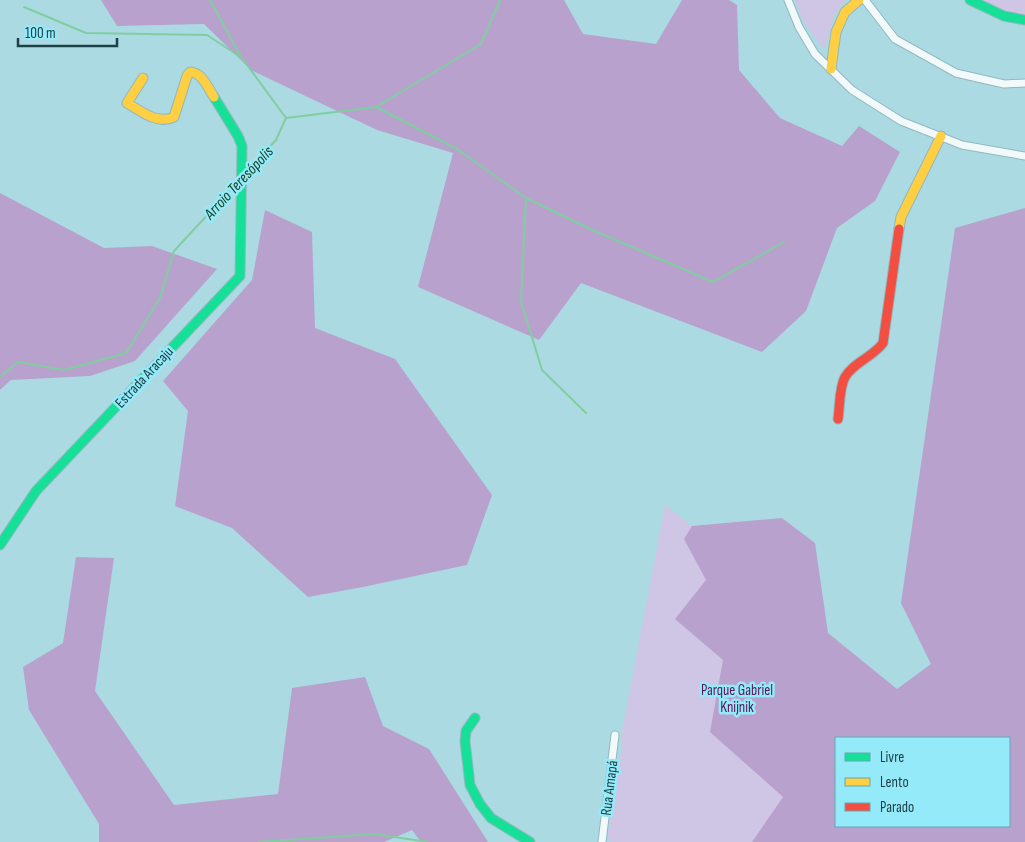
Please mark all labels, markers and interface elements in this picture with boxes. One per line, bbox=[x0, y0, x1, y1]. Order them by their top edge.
scale bar bbox=[18, 15, 116, 47]
text: 100 m bbox=[25, 24, 56, 43]
water label: Arroio Teresópolis bbox=[200, 142, 278, 224]
street label: Estrada Aracaju bbox=[111, 343, 178, 412]
park label: Parque Gabriel Knijnik bbox=[701, 681, 773, 717]
legend bbox=[835, 737, 1010, 827]
text: Livre bbox=[880, 748, 904, 767]
street label: Rua Amapá bbox=[597, 759, 622, 817]
text: Lento bbox=[880, 773, 909, 792]
text: Parado bbox=[880, 798, 914, 817]

